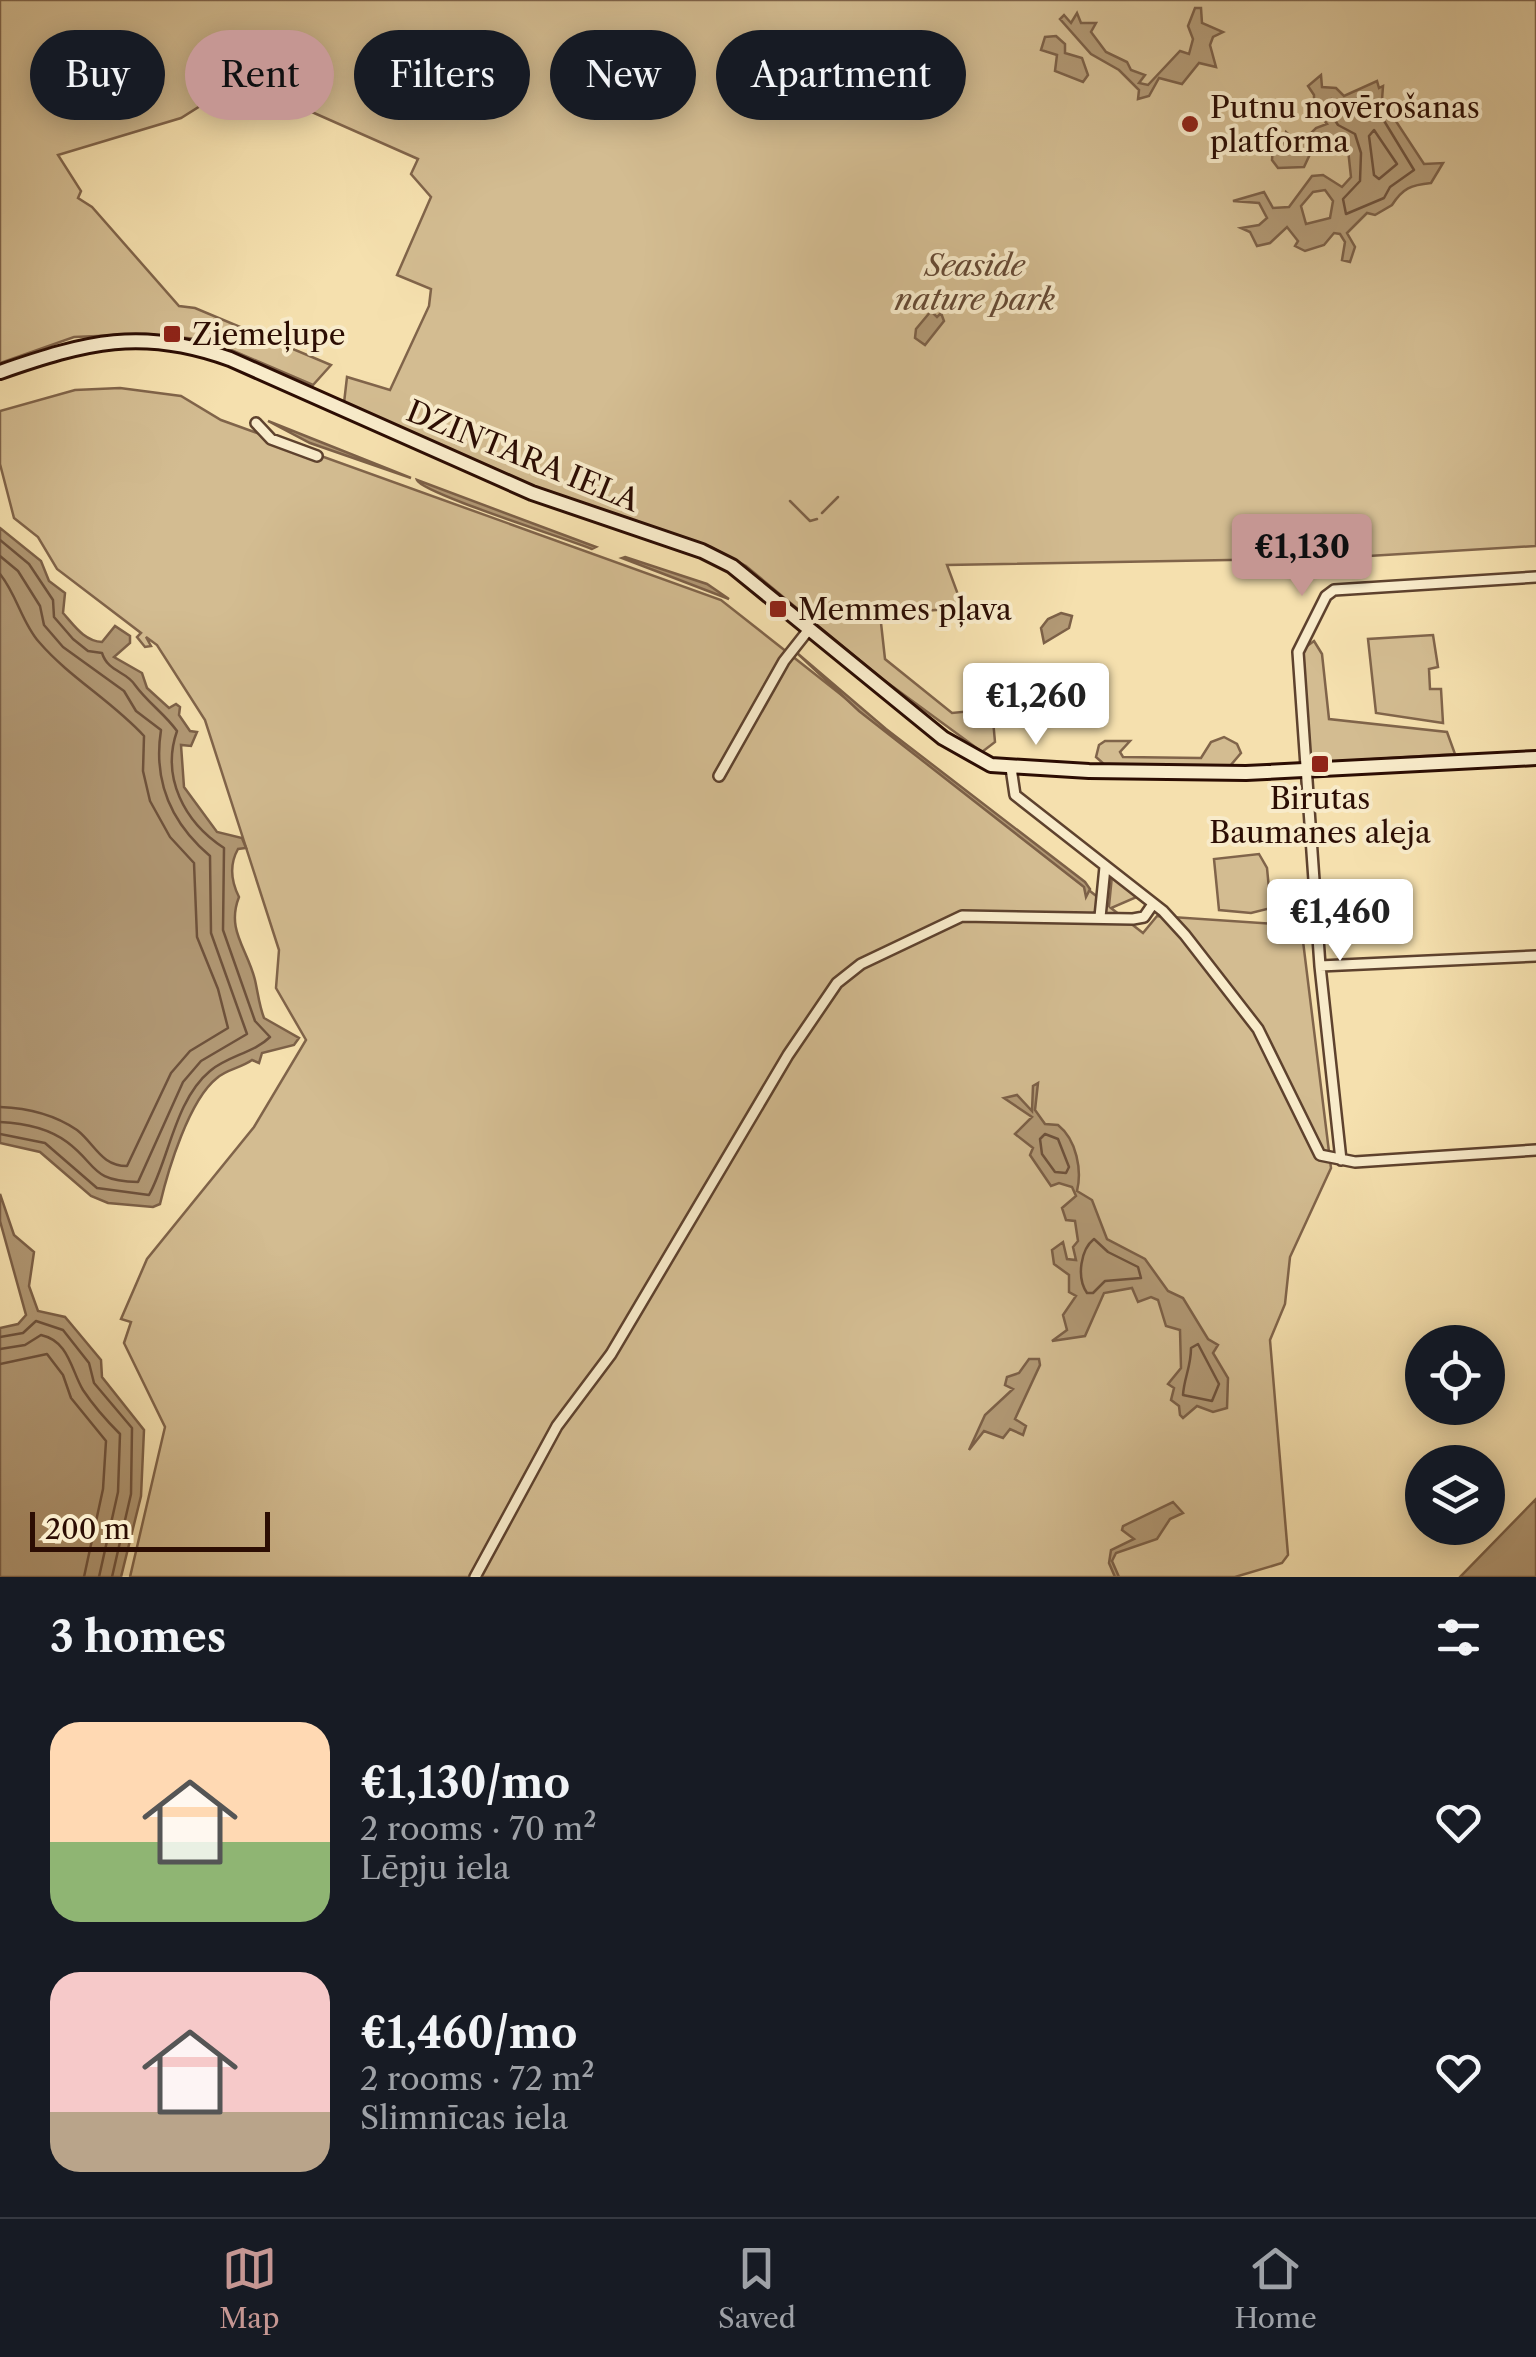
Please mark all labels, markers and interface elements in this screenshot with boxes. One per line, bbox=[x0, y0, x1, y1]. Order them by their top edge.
chip: Buy bbox=[30, 30, 165, 120]
chip: Rent bbox=[185, 30, 334, 120]
chip: Filters bbox=[354, 30, 530, 120]
chip: New bbox=[550, 30, 696, 120]
chip: Apartment bbox=[716, 30, 966, 120]
place label: Putnu novērošanas platforma bbox=[1210, 89, 1480, 160]
marker: Putnu novērošanas platforma bbox=[1179, 113, 1201, 135]
park label: Seaside nature park bbox=[894, 247, 1056, 318]
place label: Ziemeļupe bbox=[192, 316, 346, 353]
marker: Ziemeļupe bbox=[161, 323, 183, 345]
street label: DZINTARA IELA bbox=[401, 392, 646, 520]
pin: €1,130 bbox=[1221, 514, 1383, 599]
text: €1,130 bbox=[1254, 527, 1350, 566]
place label: Memmes pļava bbox=[798, 591, 1012, 628]
marker: Memmes pļava bbox=[767, 598, 789, 620]
pin: €1,260 bbox=[955, 663, 1117, 748]
text: €1,260 bbox=[985, 676, 1087, 715]
marker: Birutas Baumanes aleja bbox=[1309, 753, 1331, 775]
place label: Birutas Baumanes aleja bbox=[1209, 780, 1431, 851]
pin: €1,460 bbox=[1259, 879, 1421, 964]
text: €1,460 bbox=[1289, 892, 1391, 931]
map controls bbox=[1405, 1325, 1505, 1545]
button: locate bbox=[1405, 1325, 1505, 1425]
button: layers bbox=[1405, 1445, 1505, 1545]
scale bar bbox=[30, 1507, 270, 1552]
text: 200 m bbox=[45, 1512, 130, 1546]
icon: filters bbox=[1431, 1610, 1486, 1665]
text: 3 homes bbox=[50, 1611, 226, 1663]
text: €1,130/mo bbox=[360, 1757, 570, 1809]
icon: home bbox=[130, 1762, 250, 1882]
icon: heart bbox=[1431, 1795, 1486, 1850]
text: 2 rooms · 70 m² bbox=[360, 1809, 596, 1848]
text: Lēpju iela bbox=[360, 1848, 510, 1887]
text: €1,460/mo bbox=[360, 2007, 577, 2059]
icon: home bbox=[130, 2012, 250, 2132]
icon: heart bbox=[1431, 2045, 1486, 2100]
text: 2 rooms · 72 m² bbox=[360, 2059, 595, 2098]
text: Slimnīcas iela bbox=[360, 2098, 568, 2137]
tab: Map bbox=[219, 2241, 279, 2335]
tab: Saved bbox=[718, 2241, 796, 2335]
tab: Home bbox=[1234, 2241, 1317, 2335]

